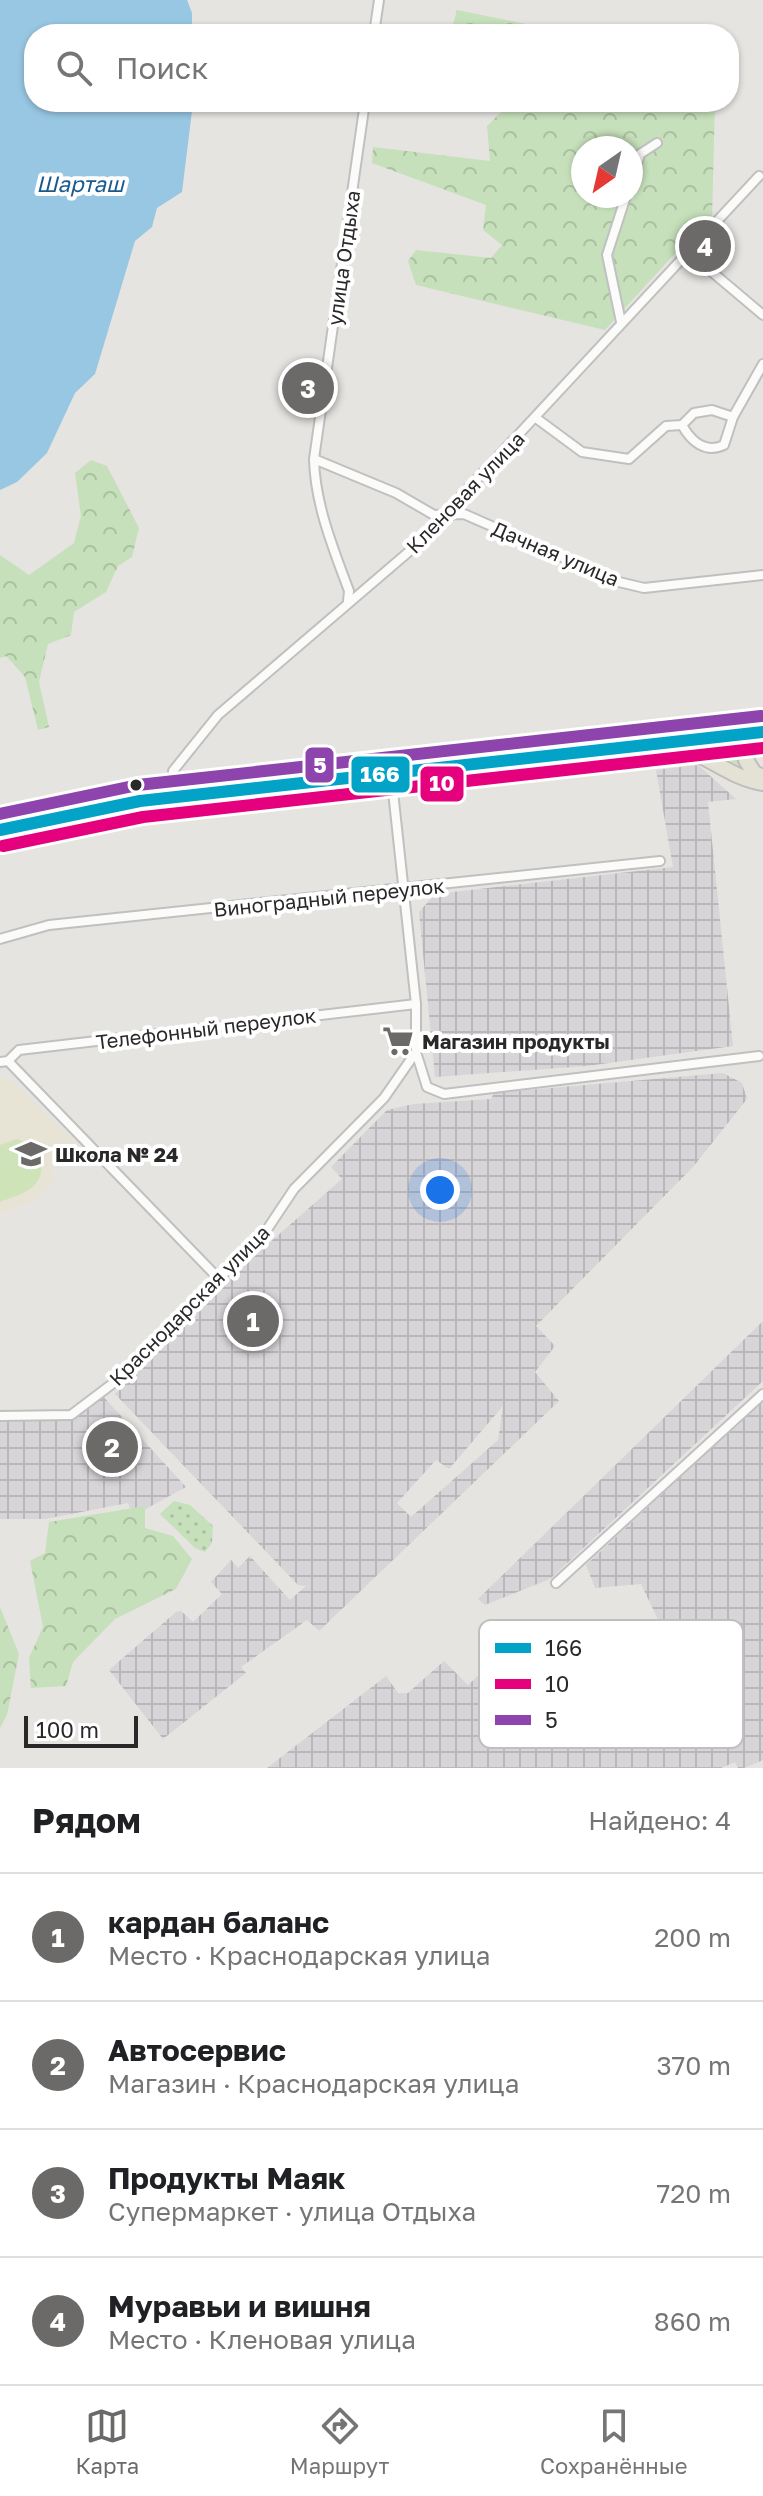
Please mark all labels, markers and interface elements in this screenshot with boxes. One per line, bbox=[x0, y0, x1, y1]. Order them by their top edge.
search box bbox=[24, 24, 739, 112]
icon: search bbox=[52, 46, 96, 90]
text: Поиск bbox=[116, 50, 208, 86]
north arrow bbox=[571, 136, 643, 208]
water label: Шарташ bbox=[36, 170, 125, 197]
street label: улица Отдыха bbox=[322, 189, 364, 327]
pin: 4 bbox=[679, 216, 731, 276]
pin: 3 bbox=[282, 358, 334, 418]
street label: Кленовая улица bbox=[401, 426, 529, 558]
street label: Дачная улица bbox=[489, 515, 623, 591]
line badge: 5 bbox=[304, 746, 335, 784]
text: 5 bbox=[313, 751, 327, 778]
line badge: 166 bbox=[350, 755, 411, 794]
text: 166 bbox=[360, 760, 400, 787]
line badge: 10 bbox=[419, 765, 465, 803]
text: 10 bbox=[429, 769, 455, 796]
unlabelled marker bbox=[128, 777, 144, 793]
street label: Виноградный переулок bbox=[212, 873, 446, 921]
street label: Телефонный переулок bbox=[95, 1003, 317, 1053]
supermarket icon: Магазин продукты bbox=[381, 1024, 415, 1058]
place label: Магазин продукты bbox=[422, 1029, 610, 1053]
school or university icon: Школа № 24 bbox=[14, 1137, 48, 1171]
place label: Школа № 24 bbox=[55, 1142, 178, 1166]
your location bbox=[420, 1170, 460, 1210]
street label: Краснодарская улица bbox=[104, 1220, 274, 1390]
pin: 1 bbox=[227, 1291, 279, 1351]
pin: 2 bbox=[86, 1417, 138, 1477]
legend bbox=[479, 1620, 743, 1748]
text: 166 bbox=[545, 1634, 582, 1661]
text: 10 bbox=[545, 1670, 569, 1697]
text: 5 bbox=[545, 1706, 558, 1733]
scale bar bbox=[24, 1712, 138, 1748]
text: 100 m bbox=[36, 1716, 99, 1743]
text: Рядом bbox=[32, 1800, 141, 1840]
text: Найдено: 4 bbox=[588, 1805, 731, 1836]
text: кардан баланс bbox=[108, 1904, 329, 1940]
text: 1 bbox=[51, 1922, 65, 1953]
text: 200 m bbox=[654, 1922, 731, 1953]
text: Место · Краснодарская улица bbox=[108, 1940, 490, 1971]
text: Автосервис bbox=[108, 2032, 286, 2068]
text: 2 bbox=[50, 2050, 66, 2081]
text: 370 m bbox=[656, 2050, 731, 2081]
text: Магазин · Краснодарская улица bbox=[108, 2068, 519, 2099]
text: Продукты Маяк bbox=[108, 2160, 345, 2196]
text: 3 bbox=[50, 2178, 66, 2209]
text: 720 m bbox=[657, 2178, 731, 2209]
text: Супермаркет · улица Отдыха bbox=[108, 2196, 476, 2227]
text: Муравьи и вишня bbox=[108, 2288, 371, 2324]
text: 4 bbox=[50, 2306, 66, 2337]
text: 860 m bbox=[654, 2306, 731, 2337]
text: Место · Кленовая улица bbox=[108, 2324, 416, 2355]
tab: Карта bbox=[75, 2404, 139, 2479]
tab: Маршрут bbox=[290, 2404, 389, 2479]
tab: Сохранённые bbox=[540, 2404, 688, 2479]

